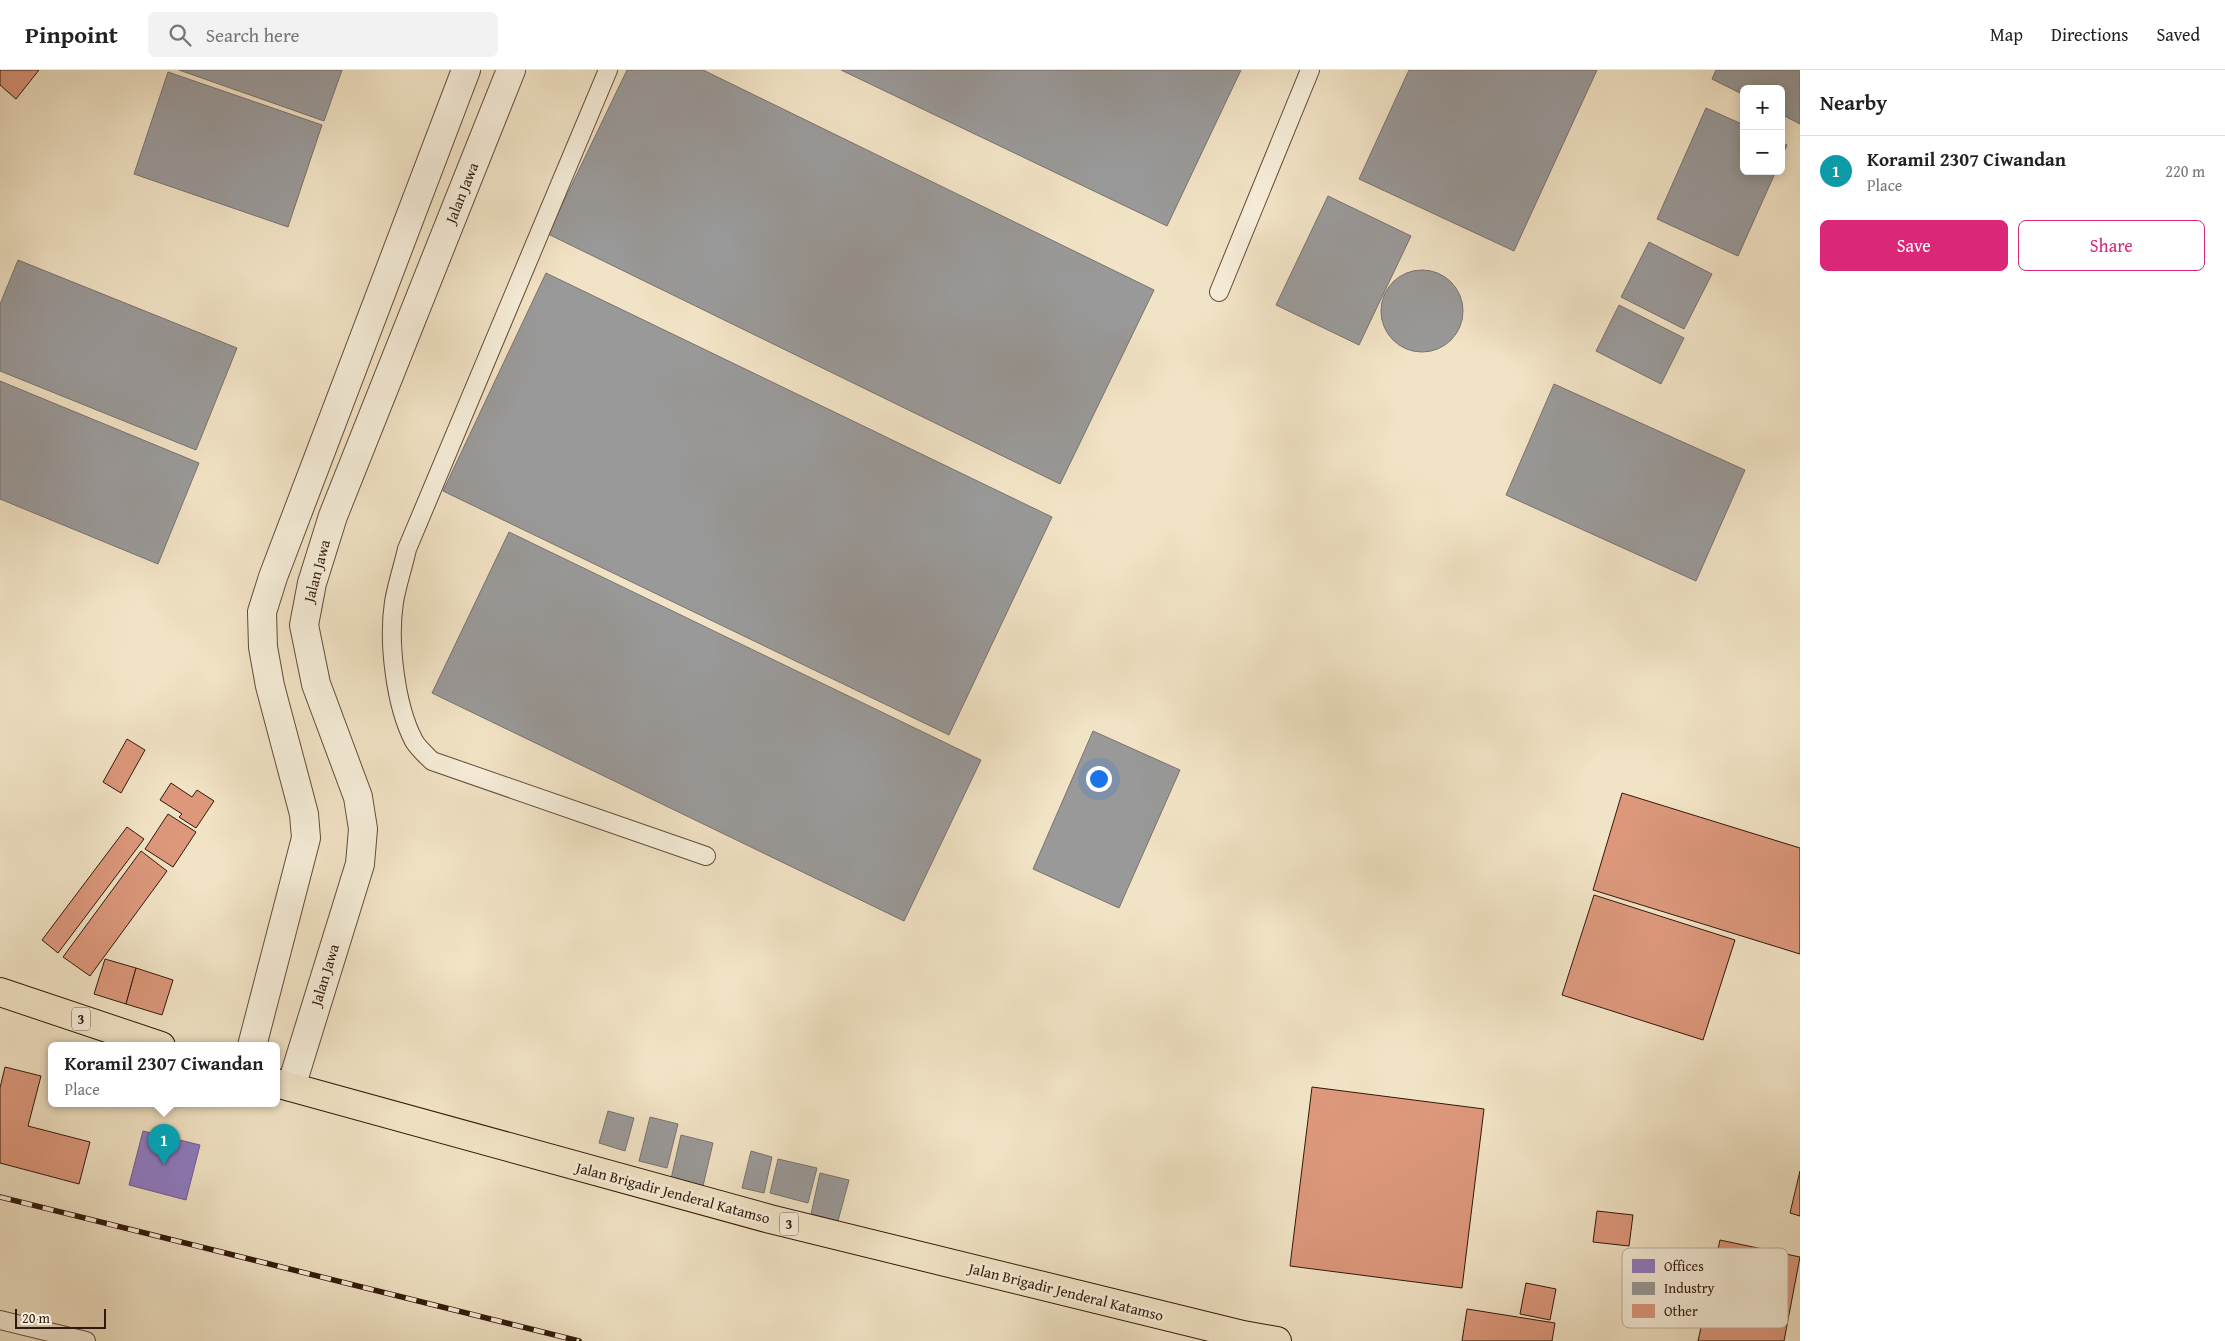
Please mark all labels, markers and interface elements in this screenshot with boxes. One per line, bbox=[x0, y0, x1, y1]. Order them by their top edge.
search box bbox=[148, 12, 498, 57]
text: Pinpoint bbox=[25, 17, 118, 52]
icon: search bbox=[166, 21, 194, 49]
text: Search here bbox=[206, 21, 299, 49]
text: Map bbox=[1990, 21, 2023, 48]
text: Directions bbox=[2051, 21, 2128, 48]
text: Saved bbox=[2156, 21, 2200, 48]
map controls bbox=[1740, 85, 1785, 175]
button: + bbox=[1740, 85, 1785, 130]
text: Nearby bbox=[1820, 87, 1887, 118]
button: − bbox=[1740, 130, 1785, 175]
text: Koramil 2307 Ciwandan bbox=[1867, 145, 2066, 173]
street label: Jalan Jawa bbox=[439, 159, 483, 228]
text: 1 bbox=[1832, 159, 1840, 183]
text: 220 m bbox=[2165, 159, 2205, 183]
text: Place bbox=[1867, 173, 1902, 197]
button: Save bbox=[1820, 220, 2008, 271]
button: Share bbox=[2018, 220, 2205, 271]
street label: Jalan Jawa bbox=[298, 537, 335, 606]
your location bbox=[1086, 766, 1112, 792]
street label: Jalan Jawa bbox=[305, 941, 344, 1010]
road number: 3 bbox=[72, 1008, 90, 1031]
popup bbox=[48, 1042, 280, 1107]
text: Koramil 2307 Ciwandan bbox=[64, 1049, 264, 1077]
text: Place bbox=[64, 1077, 100, 1101]
pin: 1 bbox=[148, 1124, 180, 1165]
street label: Jalan Brigadir Jenderal Katamso bbox=[572, 1156, 773, 1229]
road number: 3 bbox=[780, 1212, 798, 1236]
legend bbox=[1622, 1248, 1788, 1328]
text: Offices bbox=[1664, 1256, 1704, 1276]
street label: Jalan Brigadir Jenderal Katamso bbox=[965, 1257, 1166, 1326]
text: Industry bbox=[1664, 1278, 1714, 1298]
text: Other bbox=[1664, 1301, 1698, 1321]
scale bar bbox=[15, 1306, 106, 1329]
text: 20 m bbox=[22, 1308, 50, 1328]

